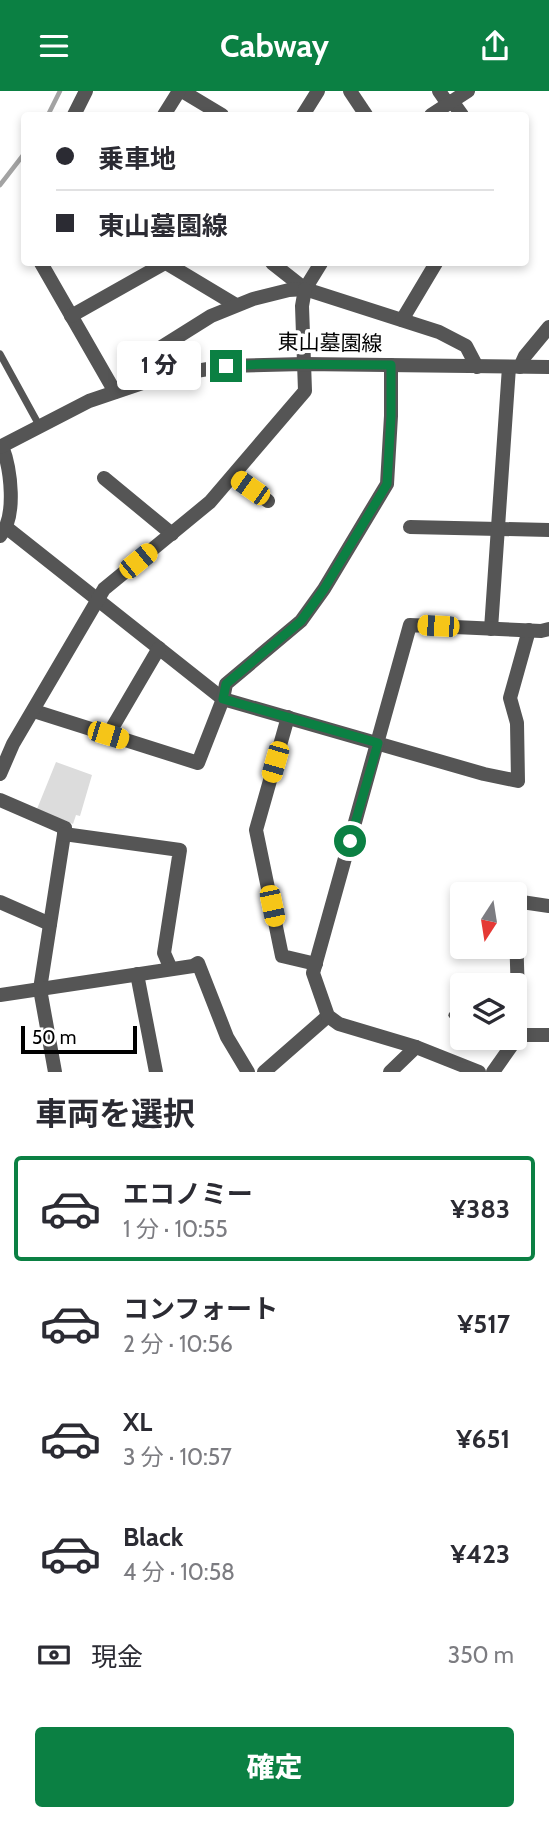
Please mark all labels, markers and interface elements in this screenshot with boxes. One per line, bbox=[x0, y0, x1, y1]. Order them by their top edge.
text: Cabway bbox=[220, 26, 329, 65]
icon: menu bbox=[35, 27, 73, 65]
icon: share bbox=[476, 27, 514, 65]
text: 乗車地 bbox=[98, 143, 176, 175]
text: 東山墓園線 bbox=[98, 210, 228, 242]
street label: 東山墓園線 bbox=[277, 329, 383, 356]
callout: 1 分 bbox=[118, 341, 202, 391]
route end bbox=[210, 350, 242, 382]
text: 1 分 bbox=[141, 351, 177, 379]
car bbox=[227, 467, 274, 509]
car bbox=[116, 540, 161, 582]
car bbox=[417, 614, 460, 638]
car bbox=[85, 719, 132, 751]
car bbox=[260, 739, 291, 785]
route start bbox=[334, 825, 366, 857]
north arrow bbox=[450, 882, 527, 959]
map controls bbox=[450, 882, 527, 1050]
car bbox=[258, 883, 287, 929]
button: layers bbox=[450, 973, 527, 1050]
scale bar bbox=[21, 1023, 136, 1055]
text: 50 m bbox=[32, 1026, 76, 1049]
text: 車両を選択 bbox=[35, 1094, 195, 1133]
icon: car bbox=[39, 1177, 102, 1240]
text: エコノミー bbox=[123, 1178, 253, 1210]
text: ¥383 bbox=[451, 1193, 510, 1225]
text: 1 分 · 10:55 bbox=[123, 1215, 228, 1243]
icon: car bbox=[39, 1292, 102, 1355]
text: コンフォート bbox=[123, 1293, 278, 1325]
text: ¥517 bbox=[457, 1308, 510, 1340]
text: 2 分 · 10:56 bbox=[123, 1330, 233, 1358]
text: XL bbox=[123, 1406, 152, 1438]
icon: car bbox=[39, 1407, 102, 1470]
text: ¥651 bbox=[456, 1423, 510, 1455]
text: 3 分 · 10:57 bbox=[123, 1443, 232, 1471]
text: Black bbox=[123, 1521, 183, 1553]
icon: car bbox=[39, 1522, 102, 1585]
text: ¥423 bbox=[450, 1538, 510, 1570]
text: 4 分 · 10:58 bbox=[123, 1558, 235, 1586]
icon: cash bbox=[35, 1636, 73, 1674]
text: 現金 bbox=[91, 1641, 143, 1673]
text: 350 m bbox=[448, 1641, 514, 1669]
button: 確定 bbox=[35, 1727, 514, 1807]

